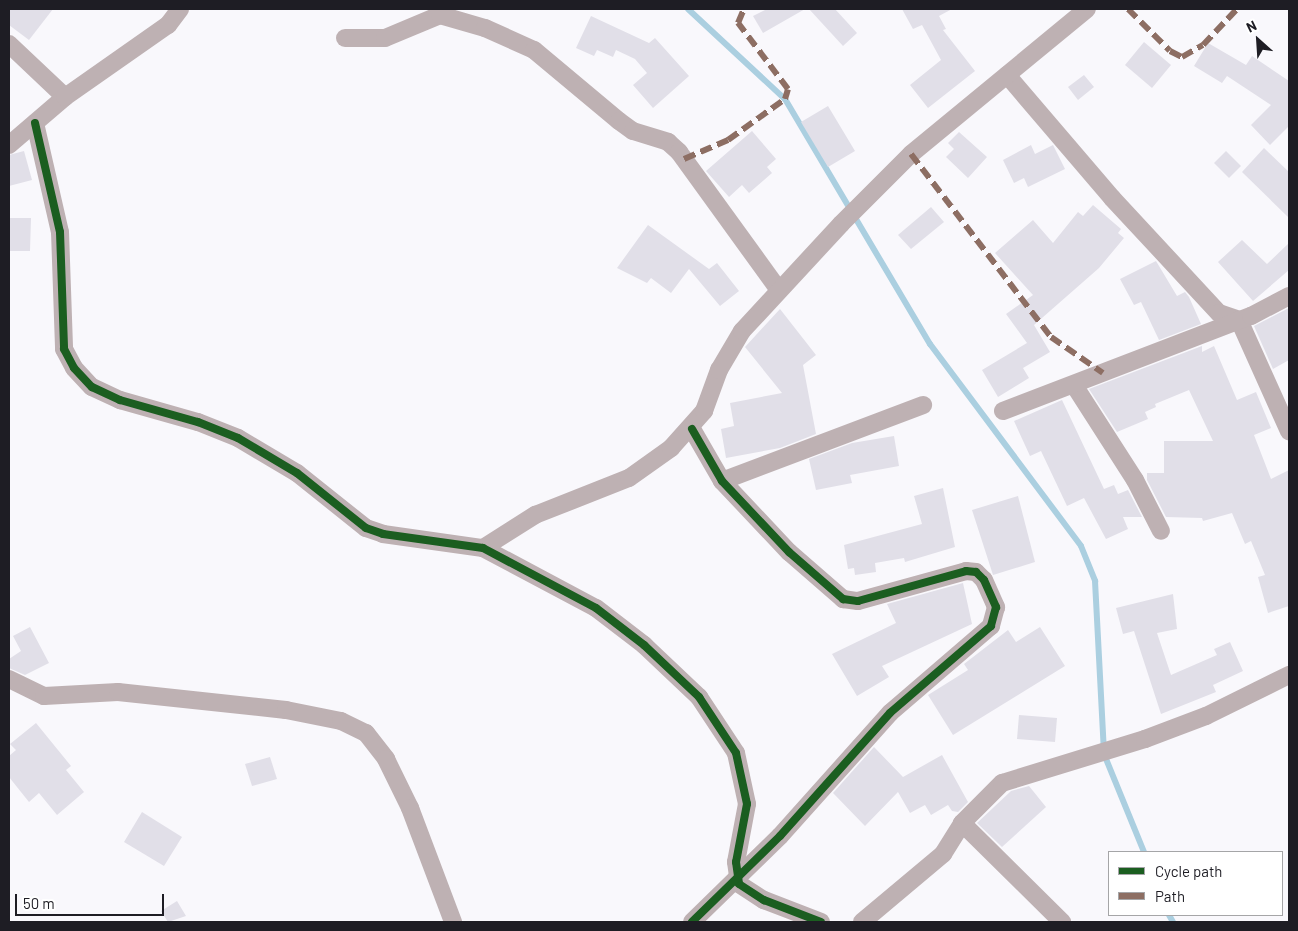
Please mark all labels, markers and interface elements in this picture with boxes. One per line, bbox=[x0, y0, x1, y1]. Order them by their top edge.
north arrow bbox=[1233, 15, 1283, 65]
text: N bbox=[1243, 16, 1259, 36]
legend bbox=[1108, 851, 1283, 916]
text: Cycle path bbox=[1155, 862, 1222, 880]
scale bar bbox=[18, 884, 166, 916]
text: Path bbox=[1155, 887, 1185, 905]
text: 50 m bbox=[23, 894, 55, 912]

